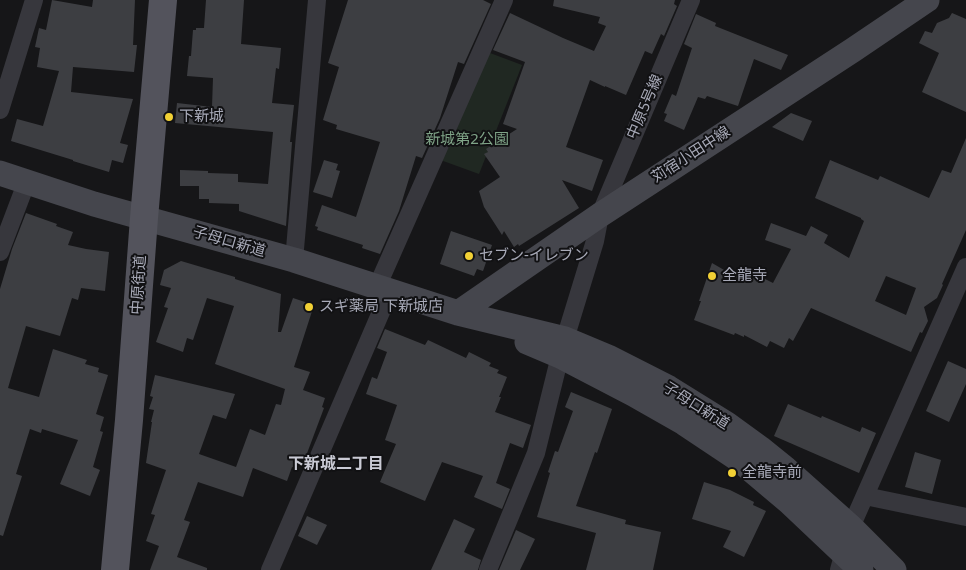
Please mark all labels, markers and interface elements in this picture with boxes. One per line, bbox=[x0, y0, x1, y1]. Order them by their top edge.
street label: 中原5号線 bbox=[623, 72, 667, 142]
place label: 下新城 bbox=[179, 108, 224, 126]
marker: 下新城 bbox=[163, 111, 175, 123]
street label: 苅宿小田中線 bbox=[648, 123, 734, 187]
park label: 新城第2公園 bbox=[425, 131, 509, 149]
street label: 子母口新道 bbox=[190, 223, 268, 261]
place label: セブン-イレブン bbox=[479, 247, 589, 265]
marker: セブン-イレブン bbox=[463, 250, 475, 262]
street label: 中原街道 bbox=[128, 254, 150, 316]
place label: 全龍寺 bbox=[722, 267, 767, 285]
marker: 全龍寺 bbox=[706, 270, 718, 282]
place label: スギ薬局 下新城店 bbox=[319, 298, 443, 316]
marker: スギ薬局 下新城店 bbox=[303, 301, 315, 313]
street label: 子母口新道 bbox=[659, 378, 733, 434]
district label: 下新城二丁目 bbox=[288, 454, 384, 474]
place label: 全龍寺前 bbox=[742, 464, 802, 482]
marker: 全龍寺前 bbox=[726, 467, 738, 479]

